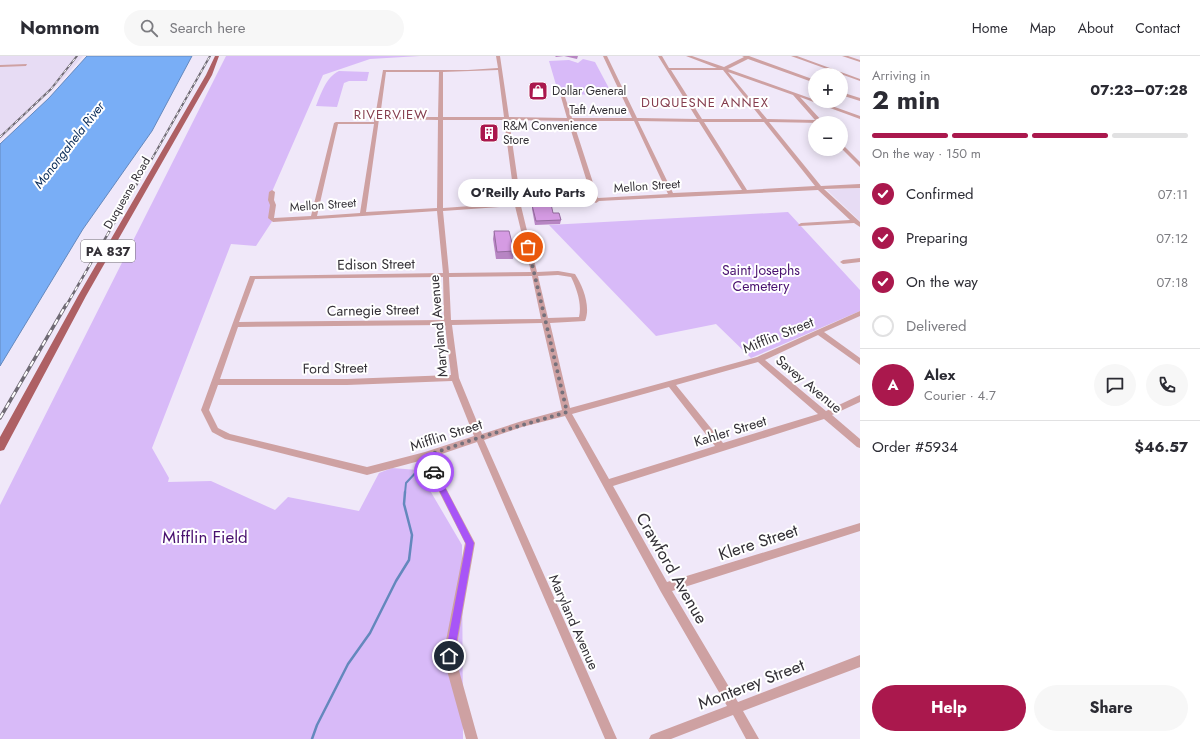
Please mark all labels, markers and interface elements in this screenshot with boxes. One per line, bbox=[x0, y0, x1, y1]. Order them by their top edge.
search box bbox=[124, 10, 404, 46]
text: Nomnom bbox=[20, 14, 100, 41]
icon: search bbox=[138, 17, 160, 39]
text: Search here bbox=[170, 17, 245, 39]
text: Home bbox=[972, 18, 1008, 38]
text: Map bbox=[1030, 18, 1056, 38]
text: About bbox=[1078, 18, 1113, 38]
text: Contact bbox=[1135, 18, 1180, 38]
text: Arriving in bbox=[872, 66, 930, 85]
map controls bbox=[808, 68, 848, 156]
button: + bbox=[808, 68, 848, 108]
text: 07:23–07:28 bbox=[1090, 79, 1188, 101]
shop icon: Dollar General bbox=[527, 80, 549, 102]
text: 2 min bbox=[872, 81, 940, 119]
place label: Dollar General bbox=[552, 82, 626, 100]
district label: DUQUESNE ANNEX bbox=[641, 93, 769, 112]
water label: Monongahela River bbox=[29, 97, 109, 192]
street label: Taft Avenue bbox=[569, 101, 627, 119]
district label: RIVERVIEW bbox=[354, 105, 428, 124]
button: − bbox=[808, 116, 848, 156]
place label: R&M Convenience Store bbox=[503, 117, 597, 149]
building icon: R&M Convenience Store bbox=[478, 122, 500, 144]
text: On the way · 150 m bbox=[872, 144, 981, 163]
street label: Duquesne Road bbox=[99, 154, 155, 232]
street label: Mellon Street bbox=[613, 175, 681, 197]
callout: O'Reilly Auto Parts bbox=[458, 179, 598, 207]
text: O'Reilly Auto Parts bbox=[471, 183, 585, 202]
icon: check bbox=[872, 183, 894, 205]
text: Confirmed bbox=[906, 183, 974, 205]
text: 07:11 bbox=[1158, 185, 1188, 204]
street label: Mellon Street bbox=[289, 194, 357, 216]
icon: check bbox=[872, 227, 894, 249]
text: Preparing bbox=[906, 227, 968, 249]
text: 07:12 bbox=[1156, 229, 1188, 248]
pin bbox=[511, 230, 545, 264]
icon: bag bbox=[517, 236, 539, 258]
road number: PA 837 bbox=[81, 240, 135, 262]
street label: Edison Street bbox=[337, 253, 416, 275]
park label: Saint Josephs Cemetery bbox=[722, 260, 800, 296]
icon: check bbox=[872, 271, 894, 293]
text: On the way bbox=[906, 271, 978, 293]
text: 07:18 bbox=[1157, 273, 1188, 292]
street label: Maryland Avenue bbox=[424, 274, 452, 378]
street label: Carnegie Street bbox=[327, 299, 420, 321]
street label: Mifflin Street bbox=[740, 311, 817, 358]
text: Delivered bbox=[906, 315, 967, 337]
street label: Savey Avenue bbox=[771, 350, 847, 418]
street label: Ford Street bbox=[303, 357, 368, 379]
text: Alex bbox=[924, 364, 955, 386]
button: chat bbox=[1094, 364, 1136, 406]
button: phone bbox=[1146, 364, 1188, 406]
text: A bbox=[887, 374, 899, 396]
text: Courier · 4.7 bbox=[924, 386, 996, 405]
street label: Kahler Street bbox=[691, 410, 769, 452]
street label: Mifflin Street bbox=[407, 414, 485, 456]
text: Order #5934 bbox=[872, 436, 958, 458]
text: $46.57 bbox=[1135, 436, 1188, 458]
courier bbox=[414, 452, 454, 492]
icon: car bbox=[423, 461, 445, 483]
street label: Crawford Avenue bbox=[630, 508, 714, 628]
street label: Klere Street bbox=[715, 518, 801, 566]
park label: Mifflin Field bbox=[162, 525, 248, 549]
street label: Maryland Avenue bbox=[544, 571, 604, 673]
pin bbox=[432, 639, 466, 673]
icon: home bbox=[438, 645, 460, 667]
street label: Monterey Street bbox=[694, 653, 808, 715]
button: Help bbox=[872, 685, 1026, 731]
button: Share bbox=[1034, 685, 1188, 731]

